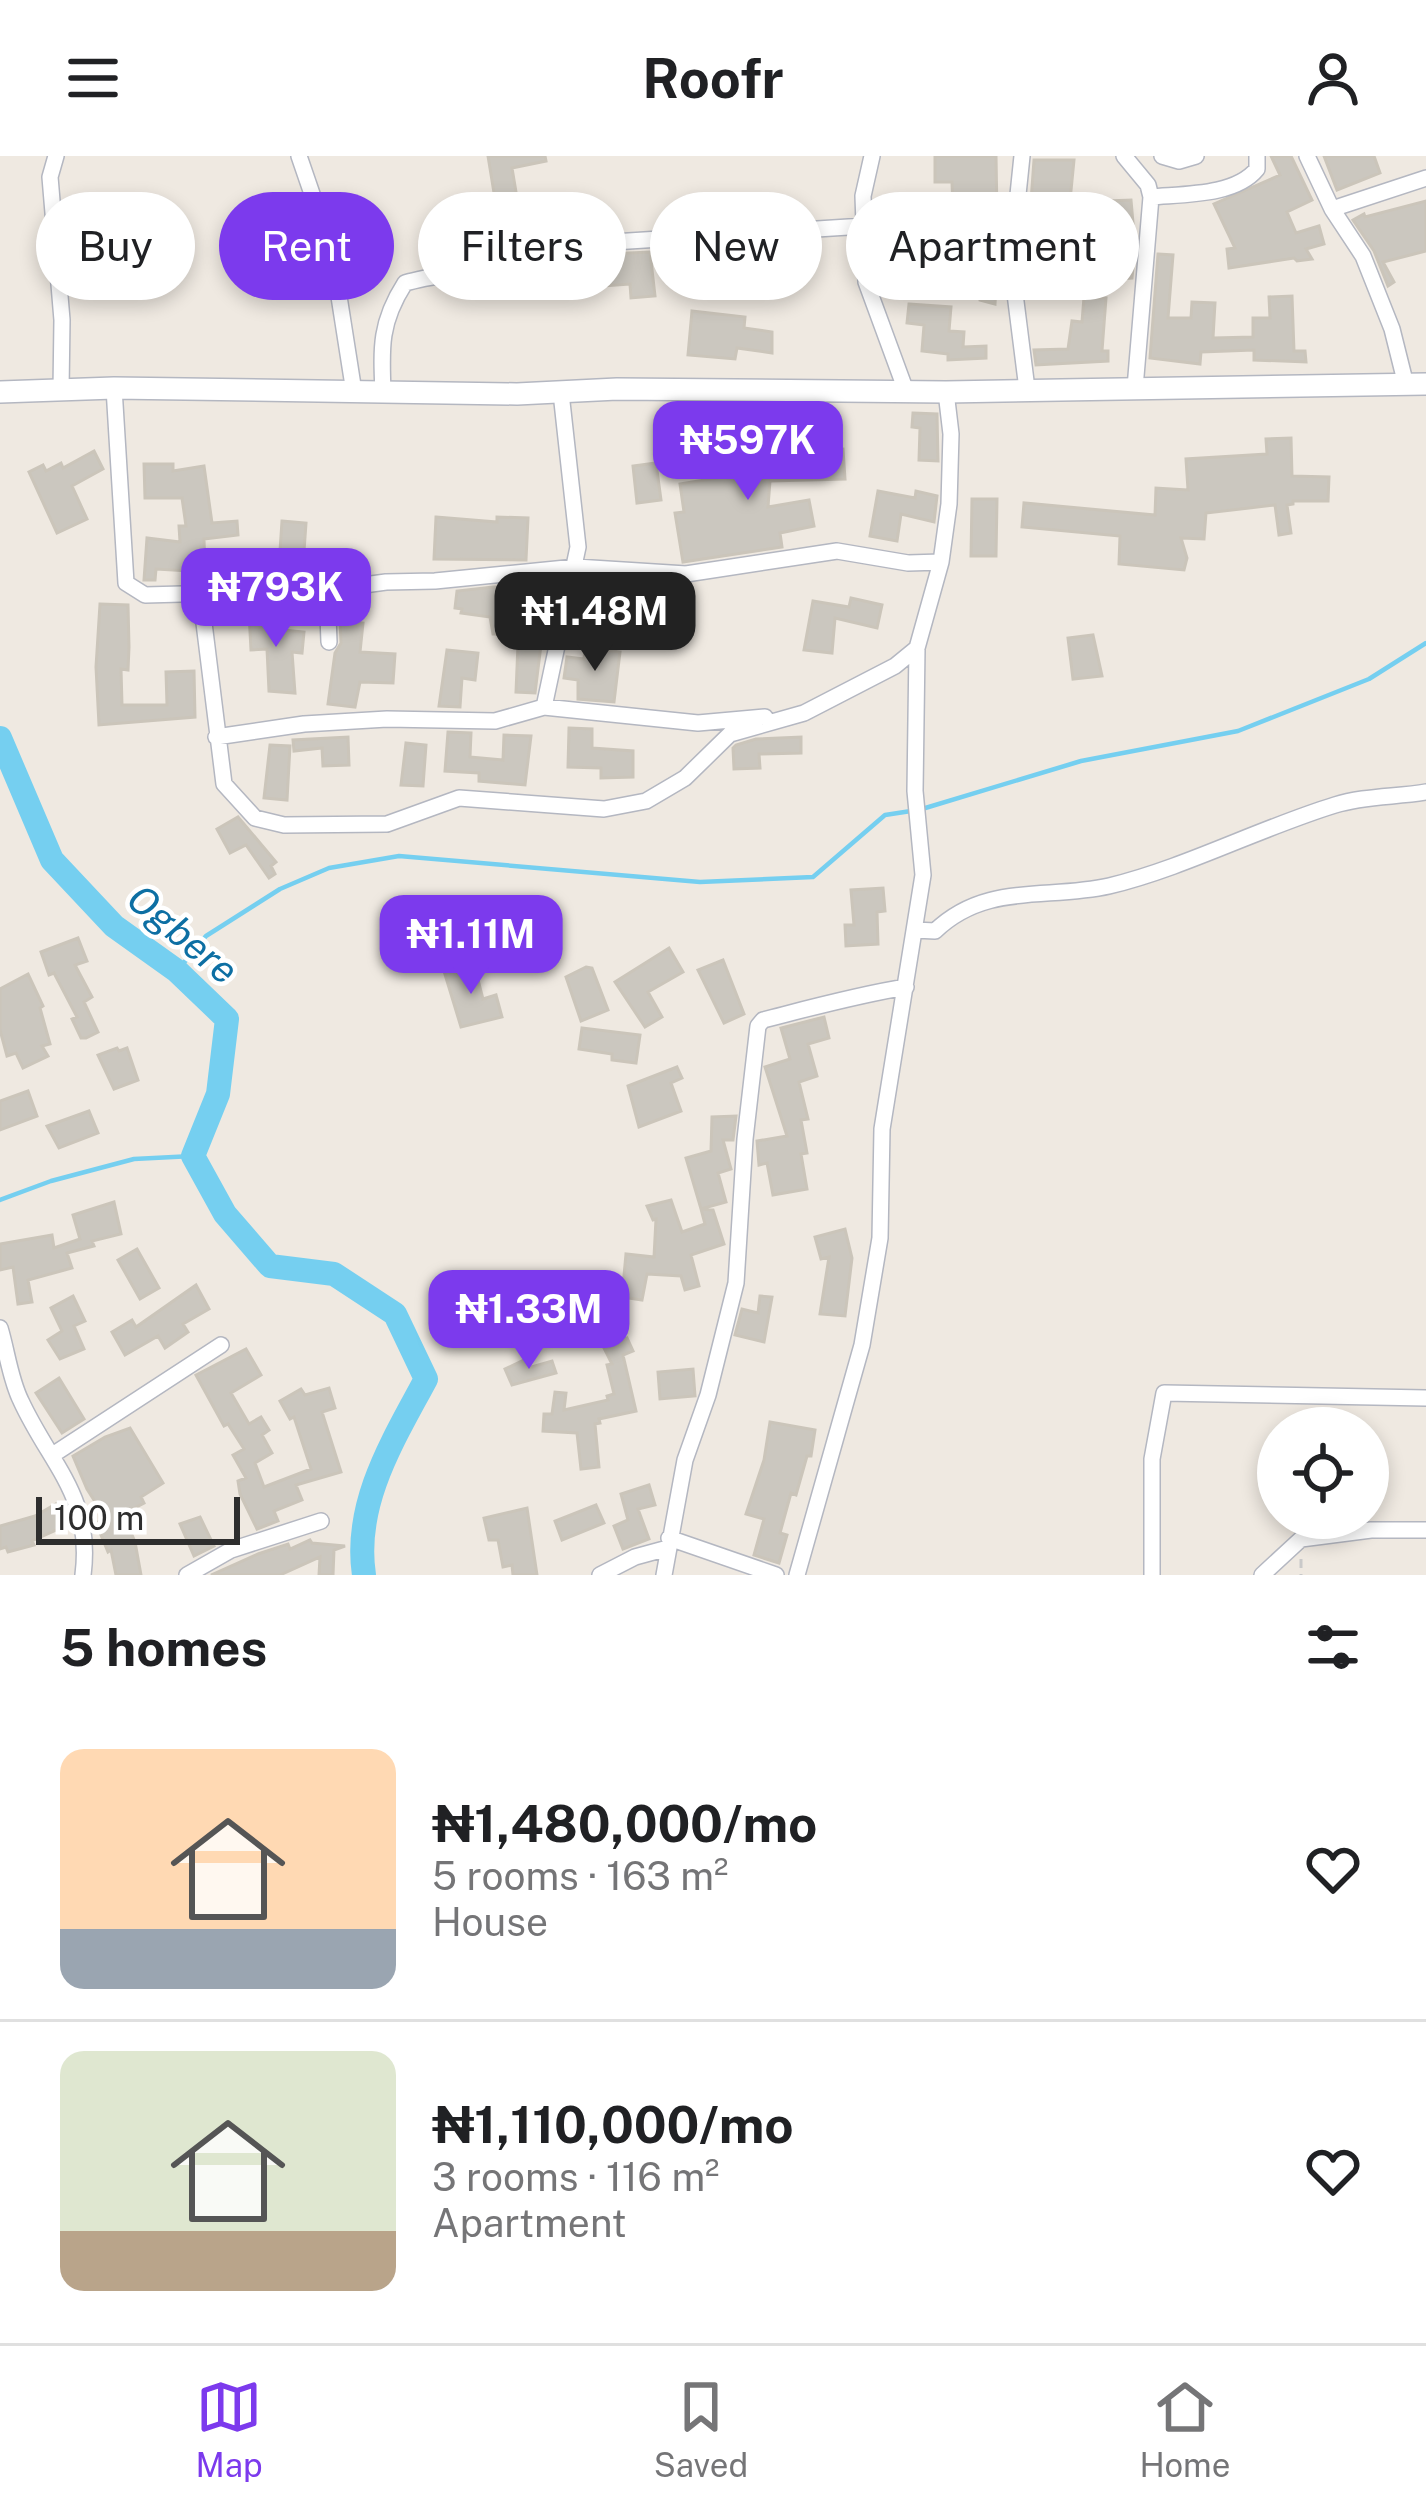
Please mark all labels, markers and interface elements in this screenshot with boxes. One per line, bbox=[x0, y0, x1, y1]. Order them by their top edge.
icon: menu bbox=[60, 45, 126, 111]
icon: person bbox=[1300, 45, 1366, 111]
text: Roofr bbox=[642, 47, 784, 110]
chip: Buy bbox=[36, 192, 195, 300]
chip: Rent bbox=[219, 192, 394, 300]
chip: Filters bbox=[418, 192, 626, 300]
chip: New bbox=[650, 192, 822, 300]
chip: Apartment bbox=[846, 192, 1139, 300]
pin: ₦597K bbox=[664, 401, 832, 503]
text: ₦597K bbox=[680, 417, 816, 463]
pin: ₦793K bbox=[192, 548, 360, 650]
text: ₦793K bbox=[208, 564, 344, 610]
pin: ₦1.48M bbox=[497, 572, 693, 674]
text: ₦1.48M bbox=[521, 588, 669, 634]
water label: Ogbere bbox=[118, 875, 248, 993]
pin: ₦1.11M bbox=[373, 895, 569, 997]
text: ₦1.11M bbox=[407, 911, 535, 957]
pin: ₦1.33M bbox=[431, 1270, 627, 1372]
text: ₦1.33M bbox=[455, 1286, 603, 1332]
map controls bbox=[1257, 1407, 1389, 1539]
button: locate bbox=[1257, 1407, 1389, 1539]
scale bar bbox=[36, 1491, 240, 1544]
text: 100 m bbox=[54, 1499, 144, 1537]
icon: filters bbox=[1300, 1614, 1366, 1680]
text: 5 homes bbox=[60, 1618, 267, 1677]
text: ₦1,480,000/mo bbox=[432, 1794, 817, 1853]
icon: home bbox=[156, 1797, 300, 1941]
icon: heart bbox=[1300, 1836, 1366, 1902]
text: 5 rooms · 163 m² bbox=[432, 1853, 728, 1899]
text: House bbox=[432, 1899, 548, 1945]
text: ₦1,110,000/mo bbox=[432, 2095, 794, 2154]
icon: home bbox=[156, 2099, 300, 2243]
icon: heart bbox=[1300, 2138, 1366, 2204]
text: 3 rooms · 116 m² bbox=[432, 2154, 719, 2200]
text: Apartment bbox=[432, 2200, 627, 2246]
tab: Map bbox=[196, 2374, 263, 2484]
tab: Saved bbox=[654, 2374, 748, 2484]
tab: Home bbox=[1139, 2374, 1230, 2484]

